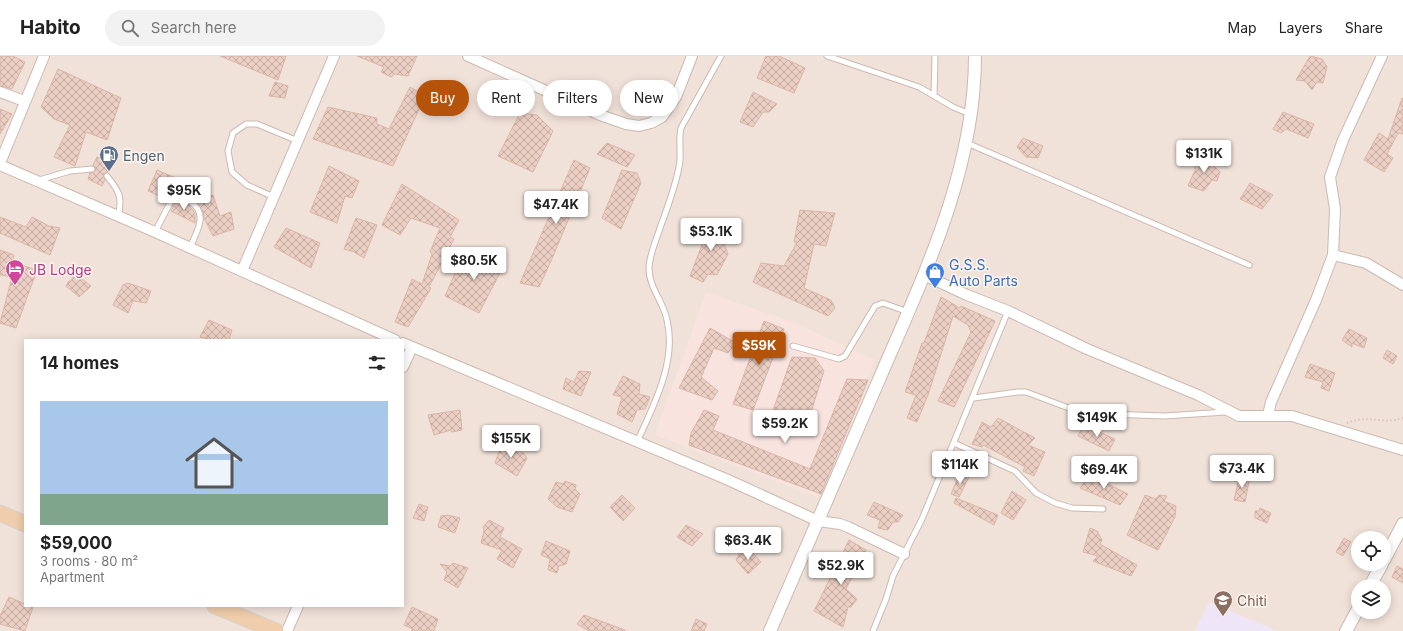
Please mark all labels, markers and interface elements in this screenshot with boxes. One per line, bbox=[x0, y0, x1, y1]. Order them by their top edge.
search box bbox=[105, 10, 385, 46]
text: Habito bbox=[20, 16, 81, 39]
icon: search bbox=[119, 17, 141, 39]
text: Search here bbox=[151, 18, 237, 37]
text: Map bbox=[1228, 19, 1257, 36]
text: Layers bbox=[1279, 19, 1323, 36]
text: Share bbox=[1345, 19, 1383, 36]
chip: Buy bbox=[416, 80, 469, 116]
chip: Rent bbox=[477, 80, 535, 116]
chip: Filters bbox=[543, 80, 612, 116]
chip: New bbox=[620, 80, 678, 116]
pin: $131K bbox=[1176, 140, 1232, 174]
fuel station icon: Engen bbox=[98, 144, 120, 172]
text: $131K bbox=[1185, 145, 1223, 161]
place label: Engen bbox=[123, 147, 165, 164]
pin: $95K bbox=[160, 177, 208, 211]
text: $95K bbox=[167, 182, 201, 198]
pin: $47.4K bbox=[523, 191, 589, 225]
text: $47.4K bbox=[533, 196, 579, 212]
pin: $53.1K bbox=[678, 218, 744, 252]
text: $53.1K bbox=[689, 223, 733, 239]
pin: $80.5K bbox=[441, 247, 507, 281]
text: $80.5K bbox=[450, 252, 498, 268]
place label: G.S.S. Auto Parts bbox=[949, 256, 1018, 289]
hotel icon: JB Lodge bbox=[4, 258, 26, 286]
place label: JB Lodge bbox=[29, 261, 92, 278]
shop icon: G.S.S. Auto Parts bbox=[924, 261, 946, 289]
pin: $59K bbox=[735, 332, 783, 366]
text: $59K bbox=[742, 337, 776, 353]
icon: filters bbox=[366, 352, 388, 374]
text: 14 homes bbox=[40, 353, 119, 373]
pin: $149K bbox=[1069, 404, 1125, 438]
text: $149K bbox=[1077, 409, 1117, 425]
pin: $59.2K bbox=[752, 410, 818, 444]
text: $59.2K bbox=[762, 415, 808, 431]
pin: $155K bbox=[483, 425, 539, 459]
icon: home bbox=[178, 427, 250, 499]
text: $155K bbox=[491, 430, 531, 446]
pin: $114K bbox=[932, 451, 988, 485]
pin: $73.4K bbox=[1209, 455, 1275, 489]
text: $114K bbox=[941, 456, 979, 472]
pin: $69.4K bbox=[1071, 456, 1137, 490]
text: $73.4K bbox=[1219, 460, 1265, 476]
text: $69.4K bbox=[1080, 461, 1128, 477]
pin: $63.4K bbox=[715, 527, 781, 561]
map controls bbox=[1351, 531, 1391, 619]
button: locate bbox=[1351, 531, 1391, 571]
text: $63.4K bbox=[724, 532, 772, 548]
text: $59,000 bbox=[40, 533, 112, 553]
pin: $52.9K bbox=[808, 552, 874, 586]
text: 3 rooms · 80 m² bbox=[40, 553, 138, 569]
text: $52.9K bbox=[818, 557, 864, 573]
text: Apartment bbox=[40, 569, 105, 585]
button: layers bbox=[1351, 579, 1391, 619]
school or university icon: Chiti bbox=[1212, 589, 1234, 617]
place label: Chiti bbox=[1237, 592, 1267, 609]

